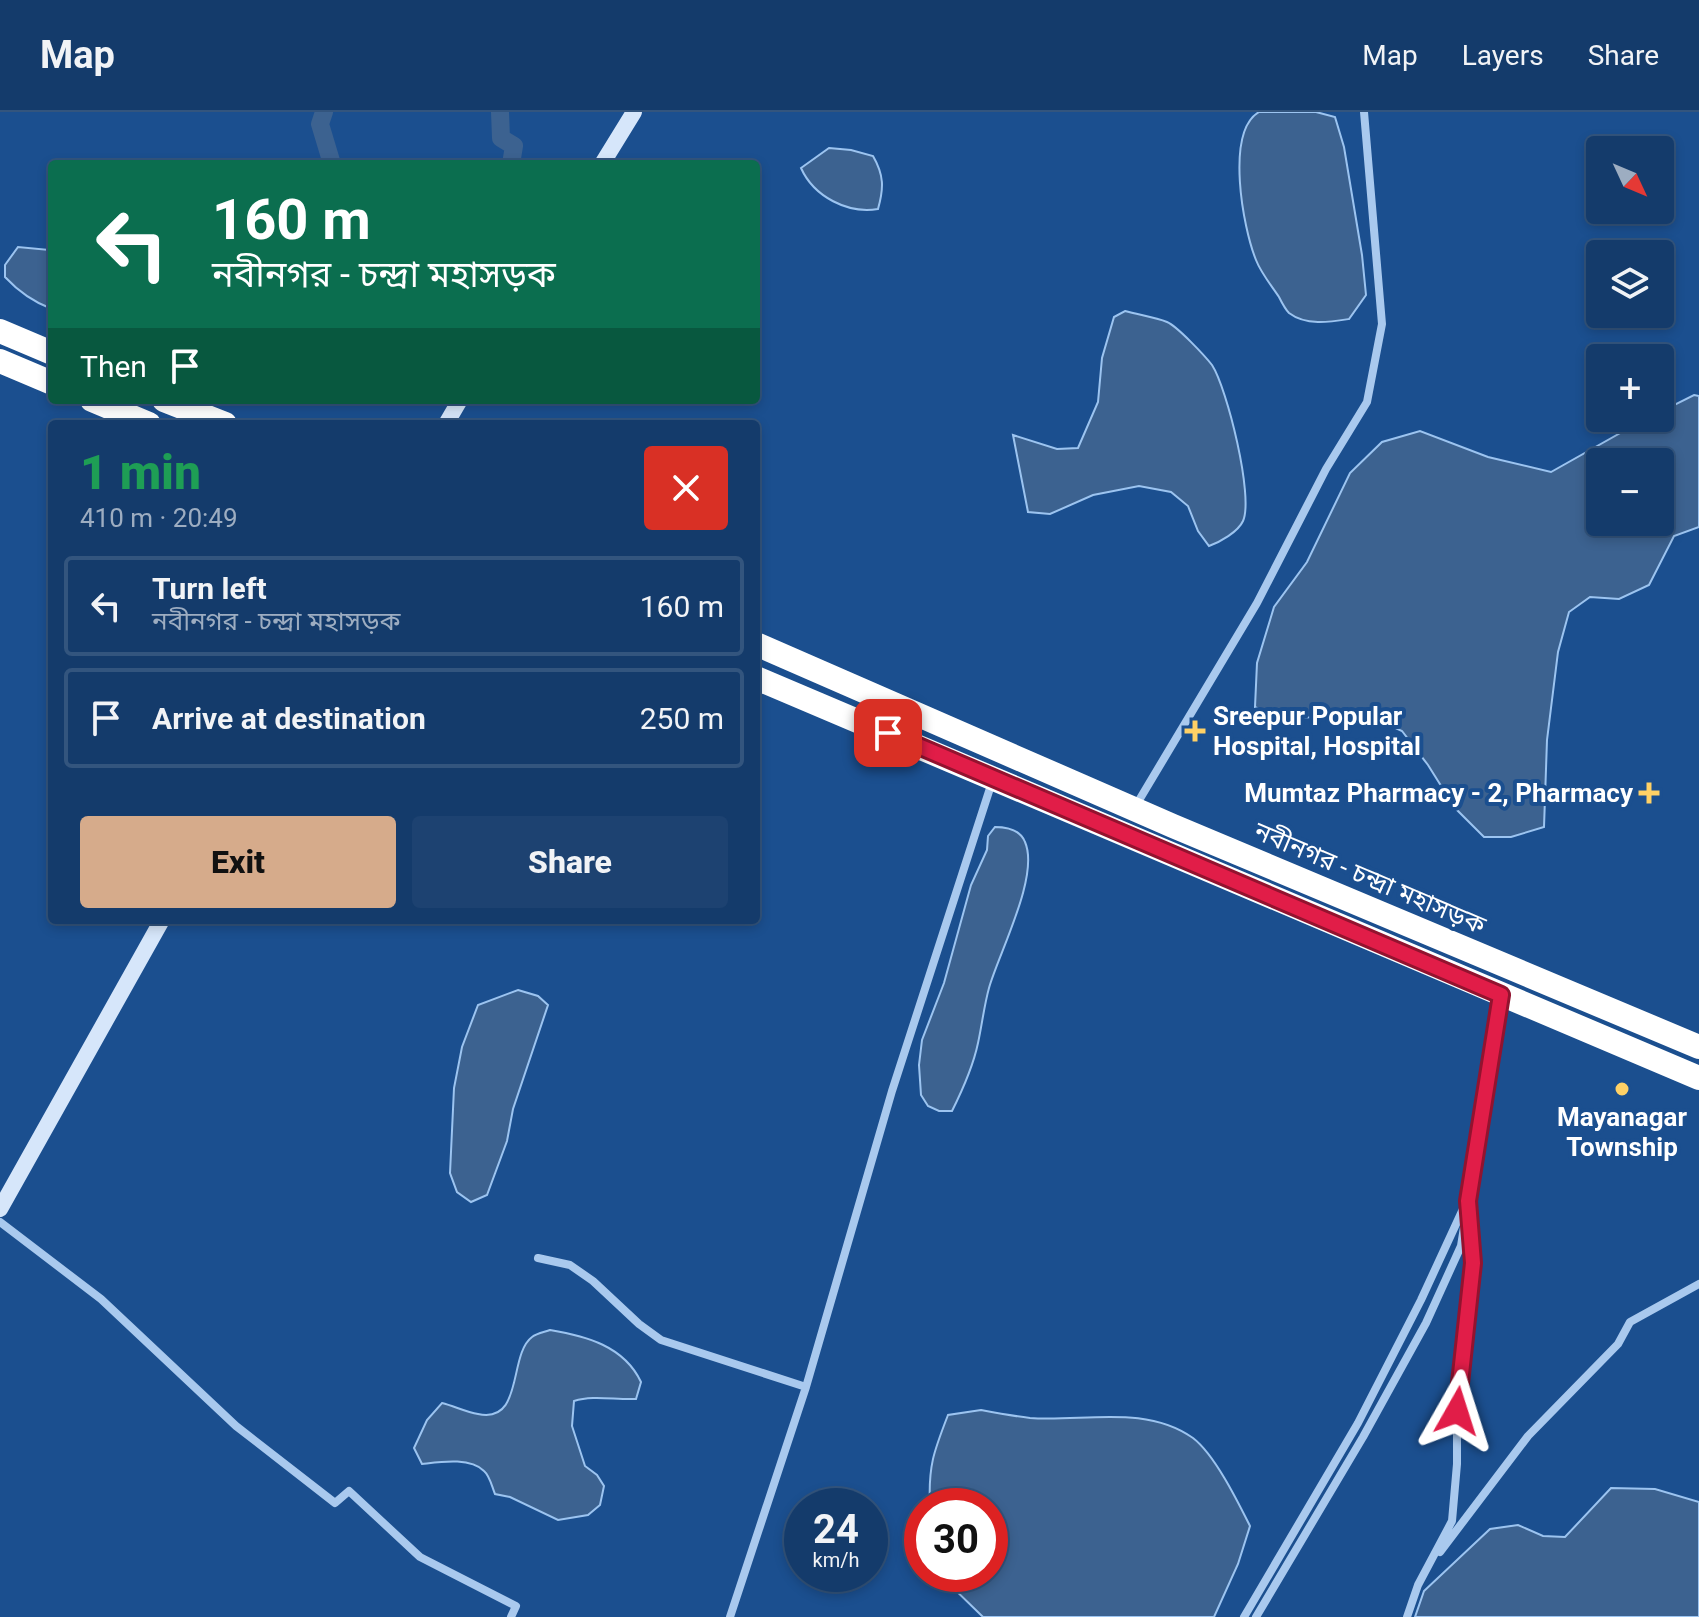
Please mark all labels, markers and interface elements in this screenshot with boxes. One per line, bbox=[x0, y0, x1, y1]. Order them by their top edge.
text: Map bbox=[40, 33, 115, 77]
text: Map bbox=[1362, 39, 1418, 72]
text: Layers bbox=[1462, 39, 1544, 72]
text: Share bbox=[1588, 39, 1659, 72]
north arrow bbox=[1586, 136, 1674, 224]
map controls bbox=[1586, 136, 1674, 536]
text: 160 m bbox=[212, 187, 371, 253]
icon: left bbox=[80, 192, 184, 296]
button: layers bbox=[1586, 240, 1674, 328]
text: নবীনগর - চন্দ্রা মহাসড়ক bbox=[212, 254, 556, 296]
icon: arrive bbox=[163, 344, 207, 388]
button: + bbox=[1586, 344, 1674, 432]
text: Then bbox=[80, 349, 147, 384]
text: 1 min bbox=[80, 444, 201, 501]
button: close bbox=[644, 446, 728, 530]
button: − bbox=[1586, 448, 1674, 536]
text: 410 m · 20:49 bbox=[80, 503, 238, 533]
text: Turn left bbox=[152, 571, 267, 606]
icon: left bbox=[84, 584, 128, 628]
text: 160 m bbox=[640, 589, 724, 624]
text: নবীনগর - চন্দ্রা মহাসড়ক bbox=[152, 606, 400, 636]
icon: arrive bbox=[84, 696, 128, 740]
pin bbox=[854, 699, 922, 767]
text: Arrive at destination bbox=[152, 701, 426, 736]
text: 250 m bbox=[640, 701, 724, 736]
place label: Sreepur Popular Hospital, Hospital bbox=[1213, 701, 1421, 761]
icon: arrive bbox=[866, 711, 910, 755]
marker: Sreepur Popular Hospital, Hospital bbox=[1184, 720, 1206, 742]
place label: Mumtaz Pharmacy - 2, Pharmacy bbox=[1244, 778, 1634, 808]
marker: Mumtaz Pharmacy - 2, Pharmacy bbox=[1640, 784, 1658, 802]
street label: নবীনগর - চন্দ্রা মহাসড়ক bbox=[1249, 815, 1491, 941]
button: Exit bbox=[80, 816, 396, 908]
button: Share bbox=[412, 816, 728, 908]
marker: Mayanagar Township bbox=[1613, 1080, 1631, 1098]
place label: Mayanagar Township bbox=[1557, 1102, 1688, 1162]
position arrow bbox=[1415, 1369, 1499, 1453]
speed limit sign: 30 bbox=[904, 1488, 1008, 1592]
text: 24 bbox=[813, 1506, 859, 1553]
text: km/h bbox=[813, 1548, 859, 1572]

